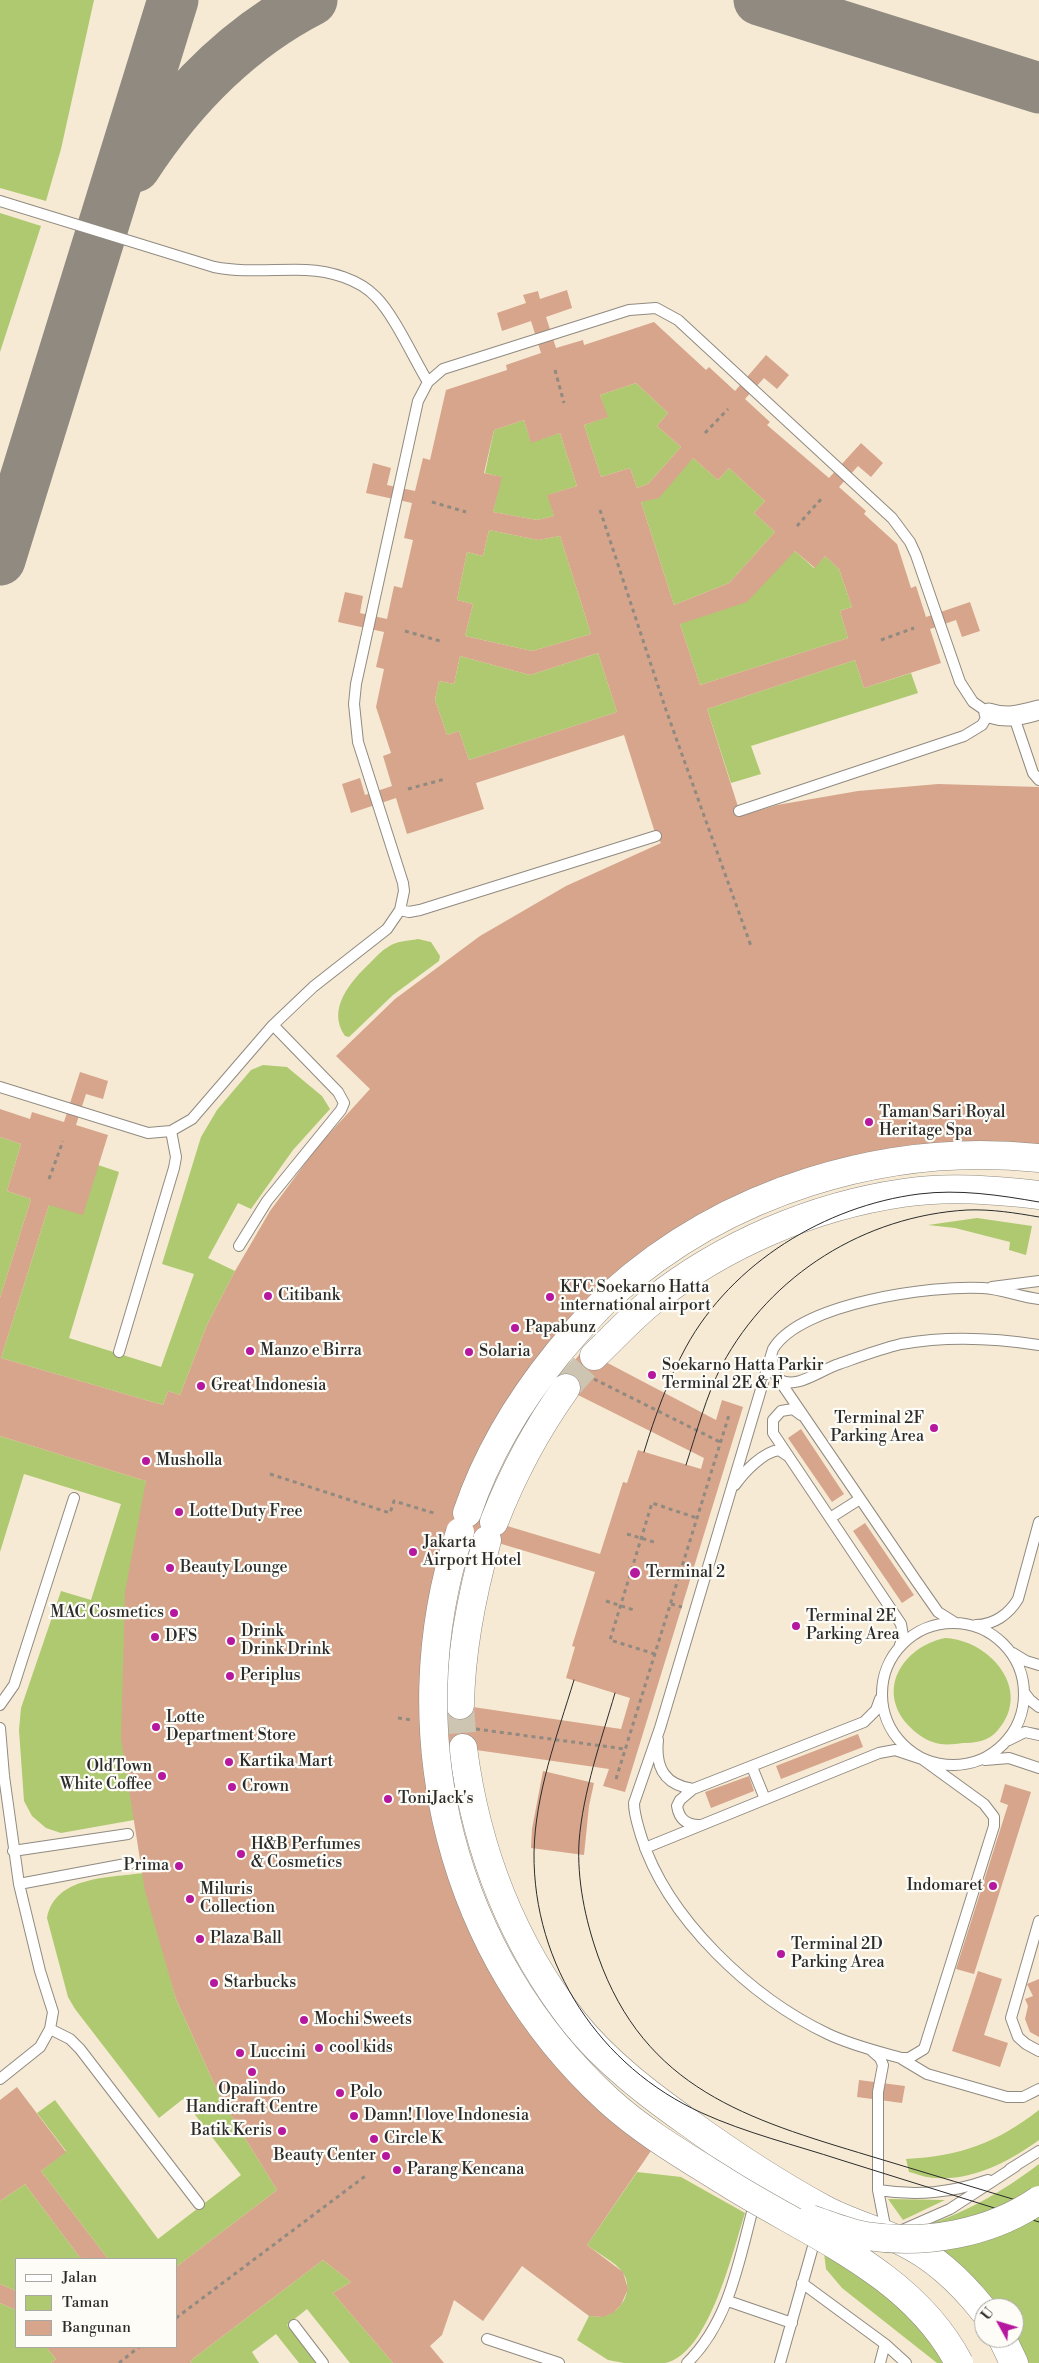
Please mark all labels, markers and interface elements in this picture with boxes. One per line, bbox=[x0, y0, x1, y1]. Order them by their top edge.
place label: Taman Sari Royal Heritage Spa bbox=[879, 1103, 1006, 1141]
marker: Taman Sari Royal Heritage Spa bbox=[863, 1116, 875, 1128]
place label: KFC Soekarno Hatta international airport bbox=[560, 1278, 711, 1316]
place label: Citibank bbox=[278, 1286, 340, 1306]
marker: Citibank bbox=[262, 1290, 274, 1302]
marker: KFC Soekarno Hatta international airport bbox=[544, 1291, 556, 1303]
place label: Papabunz bbox=[525, 1318, 596, 1338]
marker: Papabunz bbox=[509, 1322, 521, 1334]
place label: Manzo e Birra bbox=[260, 1341, 362, 1361]
place label: Solaria bbox=[479, 1342, 531, 1362]
marker: Manzo e Birra bbox=[244, 1345, 256, 1357]
marker: Solaria bbox=[463, 1346, 475, 1358]
place label: Soekarno Hatta Parkir Terminal 2E & F bbox=[662, 1356, 824, 1394]
marker: Soekarno Hatta Parkir Terminal 2E & F bbox=[646, 1369, 658, 1381]
place label: Great Indonesia bbox=[211, 1376, 326, 1396]
marker: Great Indonesia bbox=[195, 1380, 207, 1392]
place label: Terminal 2F Parking Area bbox=[830, 1409, 924, 1447]
marker: Terminal 2F Parking Area bbox=[928, 1422, 940, 1434]
place label: Musholla bbox=[156, 1451, 222, 1471]
marker: Musholla bbox=[140, 1455, 152, 1467]
place label: Lotte Duty Free bbox=[189, 1502, 303, 1522]
marker: Lotte Duty Free bbox=[173, 1506, 185, 1518]
place label: Jakarta Airport Hotel bbox=[423, 1533, 521, 1571]
marker: Jakarta Airport Hotel bbox=[407, 1546, 419, 1558]
place label: Beauty Lounge bbox=[180, 1558, 288, 1578]
marker: Beauty Lounge bbox=[164, 1562, 176, 1574]
place label: Terminal 2 bbox=[646, 1563, 725, 1583]
marker: Terminal 2 bbox=[628, 1566, 642, 1580]
place label: MAC Cosmetics bbox=[50, 1603, 164, 1623]
marker: MAC Cosmetics bbox=[168, 1607, 180, 1619]
place label: Terminal 2E Parking Area bbox=[806, 1607, 900, 1645]
marker: Terminal 2E Parking Area bbox=[790, 1620, 802, 1632]
place label: Drink Drink Drink bbox=[241, 1622, 330, 1660]
place label: DFS bbox=[165, 1627, 197, 1647]
marker: DFS bbox=[149, 1631, 161, 1643]
marker: Drink Drink Drink bbox=[225, 1635, 237, 1647]
place label: Periplus bbox=[240, 1666, 301, 1686]
marker: Periplus bbox=[224, 1670, 236, 1682]
place label: Lotte Department Store bbox=[166, 1708, 296, 1746]
marker: Lotte Department Store bbox=[150, 1721, 162, 1733]
place label: Kartika Mart bbox=[239, 1752, 333, 1772]
marker: Kartika Mart bbox=[223, 1756, 235, 1768]
place label: OldTown White Coffee bbox=[60, 1757, 152, 1795]
marker: OldTown White Coffee bbox=[156, 1770, 168, 1782]
place label: Crown bbox=[242, 1777, 289, 1797]
marker: Crown bbox=[226, 1781, 238, 1793]
place label: ToniJack's bbox=[398, 1789, 474, 1809]
marker: ToniJack's bbox=[382, 1793, 394, 1805]
place label: H&B Perfumes & Cosmetics bbox=[251, 1835, 360, 1873]
marker: H&B Perfumes & Cosmetics bbox=[235, 1848, 247, 1860]
place label: Prima bbox=[123, 1856, 169, 1876]
marker: Prima bbox=[173, 1860, 185, 1872]
place label: Indomaret bbox=[907, 1876, 983, 1896]
place label: Miluris Collection bbox=[200, 1880, 275, 1918]
marker: Indomaret bbox=[987, 1880, 999, 1892]
marker: Miluris Collection bbox=[184, 1893, 196, 1905]
place label: Plaza Ball bbox=[210, 1929, 282, 1949]
marker: Plaza Ball bbox=[194, 1933, 206, 1945]
place label: Terminal 2D Parking Area bbox=[791, 1935, 885, 1973]
marker: Terminal 2D Parking Area bbox=[775, 1948, 787, 1960]
place label: Starbucks bbox=[224, 1973, 296, 1993]
marker: Starbucks bbox=[208, 1977, 220, 1989]
place label: Mochi Sweets bbox=[314, 2010, 412, 2030]
marker: Mochi Sweets bbox=[298, 2014, 310, 2026]
place label: cool kids bbox=[329, 2038, 393, 2058]
marker: cool kids bbox=[313, 2042, 325, 2054]
place label: Luccini bbox=[250, 2043, 306, 2063]
marker: Luccini bbox=[234, 2047, 246, 2059]
marker: Opalindo Handicraft Centre bbox=[246, 2066, 258, 2078]
place label: Opalindo Handicraft Centre bbox=[186, 2080, 318, 2118]
place label: Polo bbox=[350, 2083, 383, 2103]
marker: Polo bbox=[334, 2087, 346, 2099]
place label: Damn! I love Indonesia bbox=[364, 2106, 529, 2126]
marker: Damn! I love Indonesia bbox=[348, 2110, 360, 2122]
place label: Batik Keris bbox=[191, 2121, 272, 2141]
marker: Batik Keris bbox=[276, 2125, 288, 2137]
place label: Circle K bbox=[384, 2129, 443, 2149]
marker: Circle K bbox=[368, 2133, 380, 2145]
place label: Beauty Center bbox=[274, 2146, 376, 2166]
marker: Beauty Center bbox=[380, 2150, 392, 2162]
place label: Parang Kencana bbox=[407, 2160, 524, 2180]
marker: Parang Kencana bbox=[391, 2164, 403, 2176]
legend bbox=[15, 2258, 178, 2348]
text: Jalan bbox=[62, 2268, 97, 2287]
text: Taman bbox=[62, 2293, 109, 2312]
north arrow bbox=[974, 2298, 1024, 2348]
text: U bbox=[978, 2304, 999, 2324]
text: Bangunan bbox=[62, 2318, 131, 2337]

